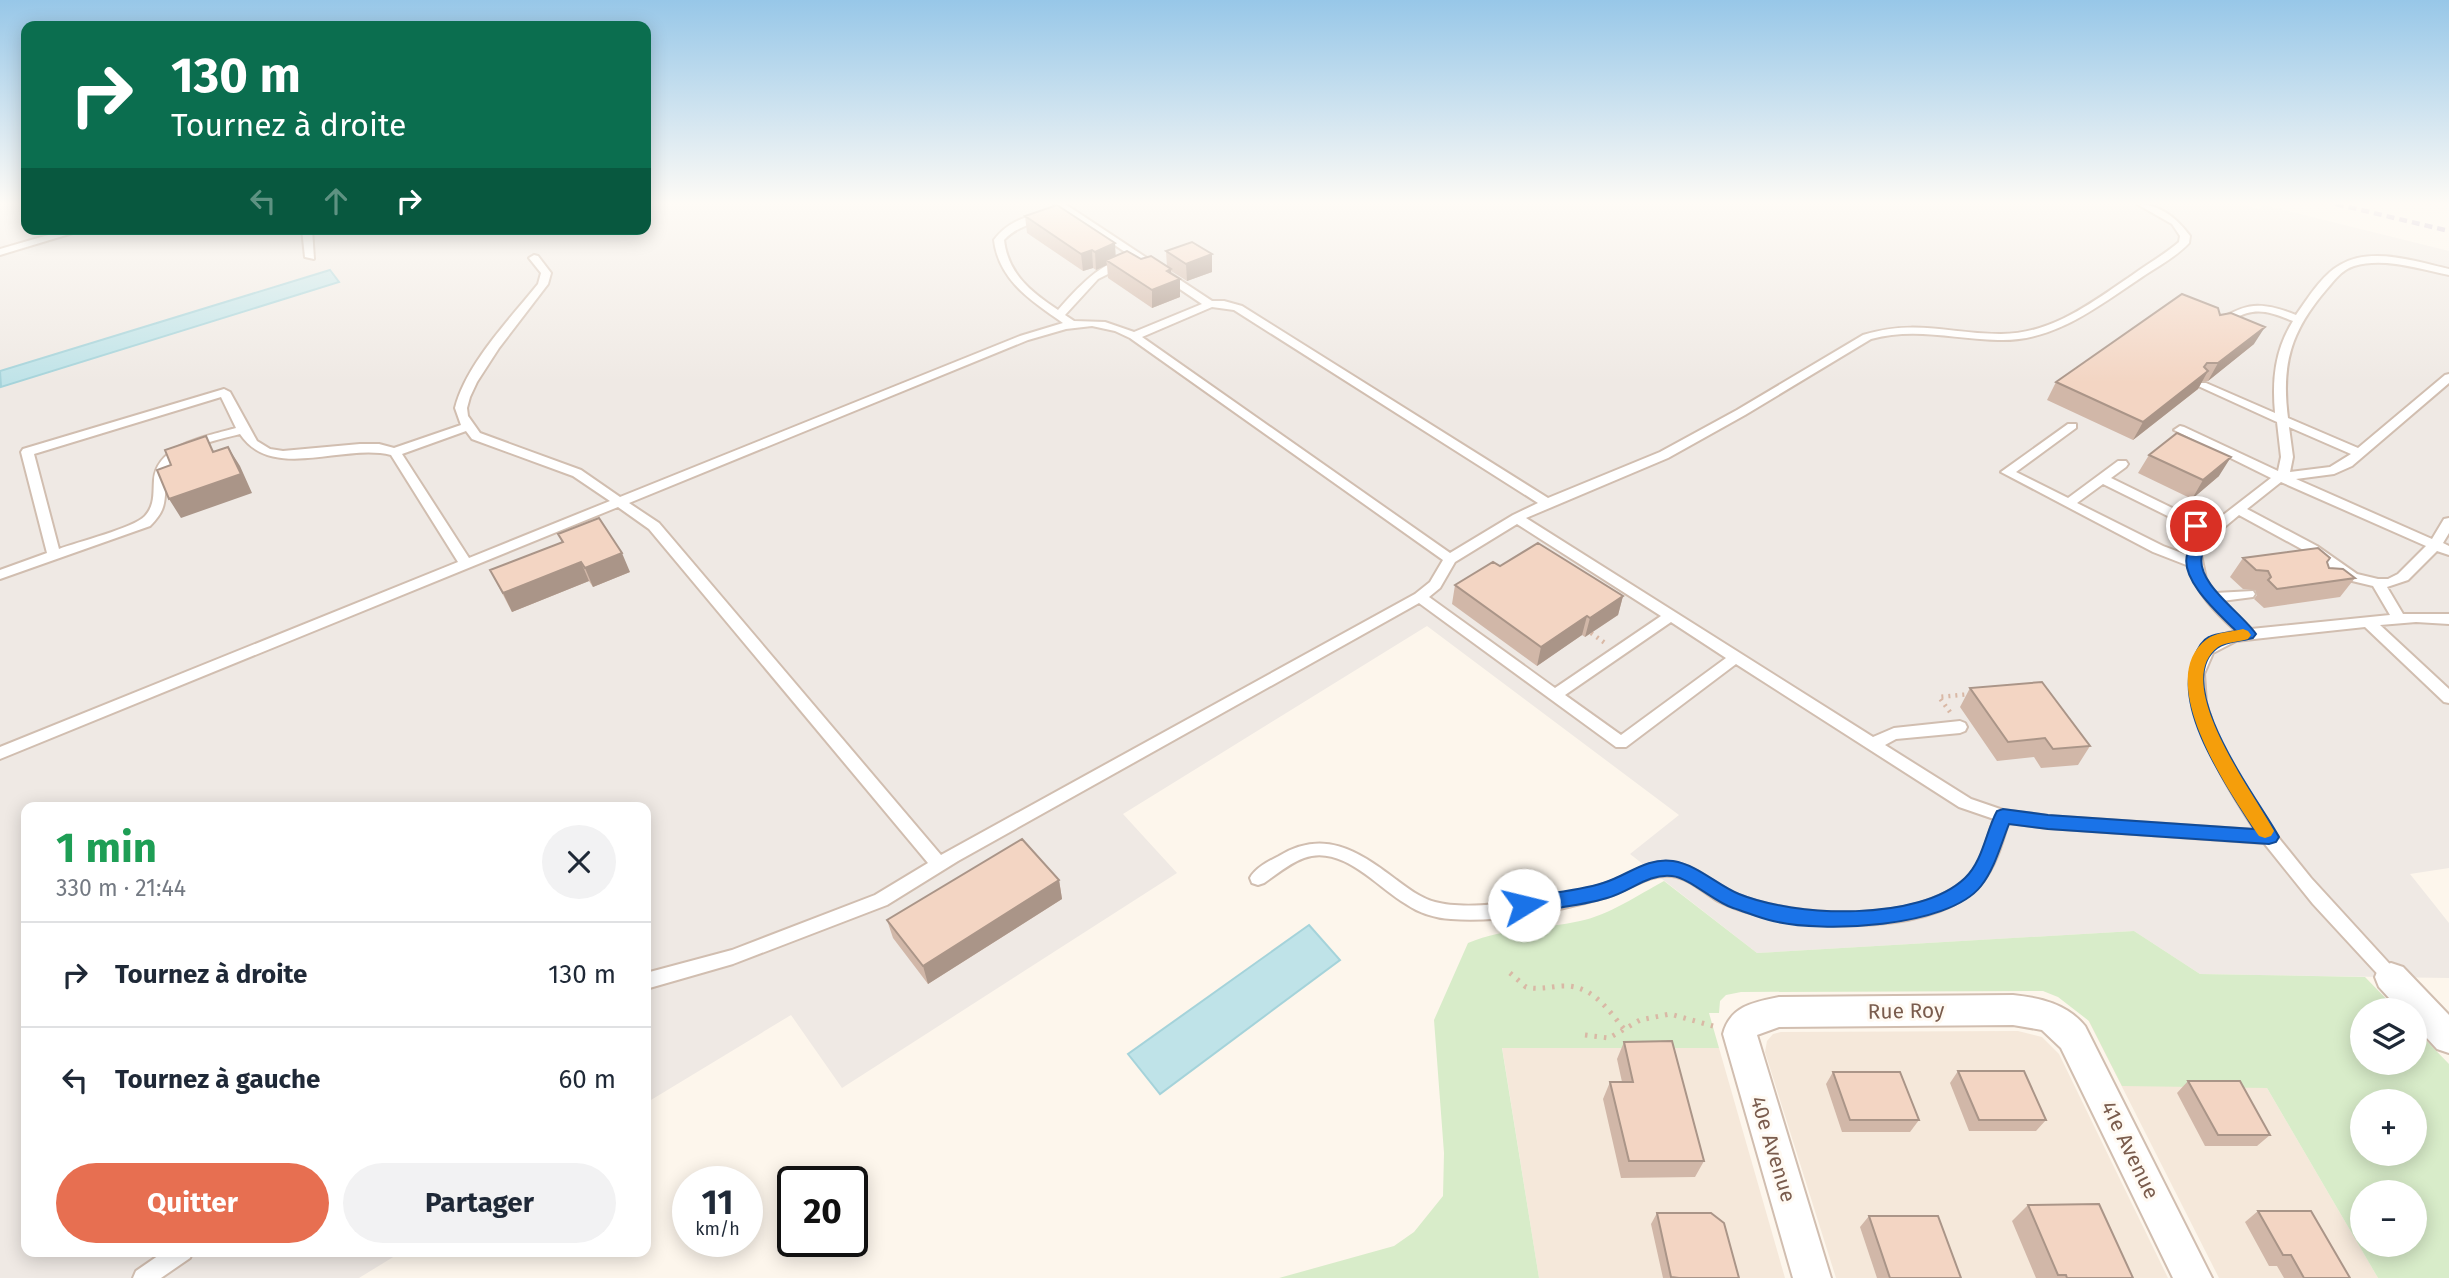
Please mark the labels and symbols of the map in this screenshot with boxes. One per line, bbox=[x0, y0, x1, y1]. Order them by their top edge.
pin bbox=[2166, 496, 2226, 556]
position arrow bbox=[1487, 868, 1561, 942]
street label: Rue Roy bbox=[1867, 997, 1945, 1025]
street label: 40e Avenue bbox=[1745, 1093, 1801, 1205]
street label: 41e Avenue bbox=[2095, 1097, 2165, 1203]
speed limit sign: 20 bbox=[777, 1166, 868, 1257]

